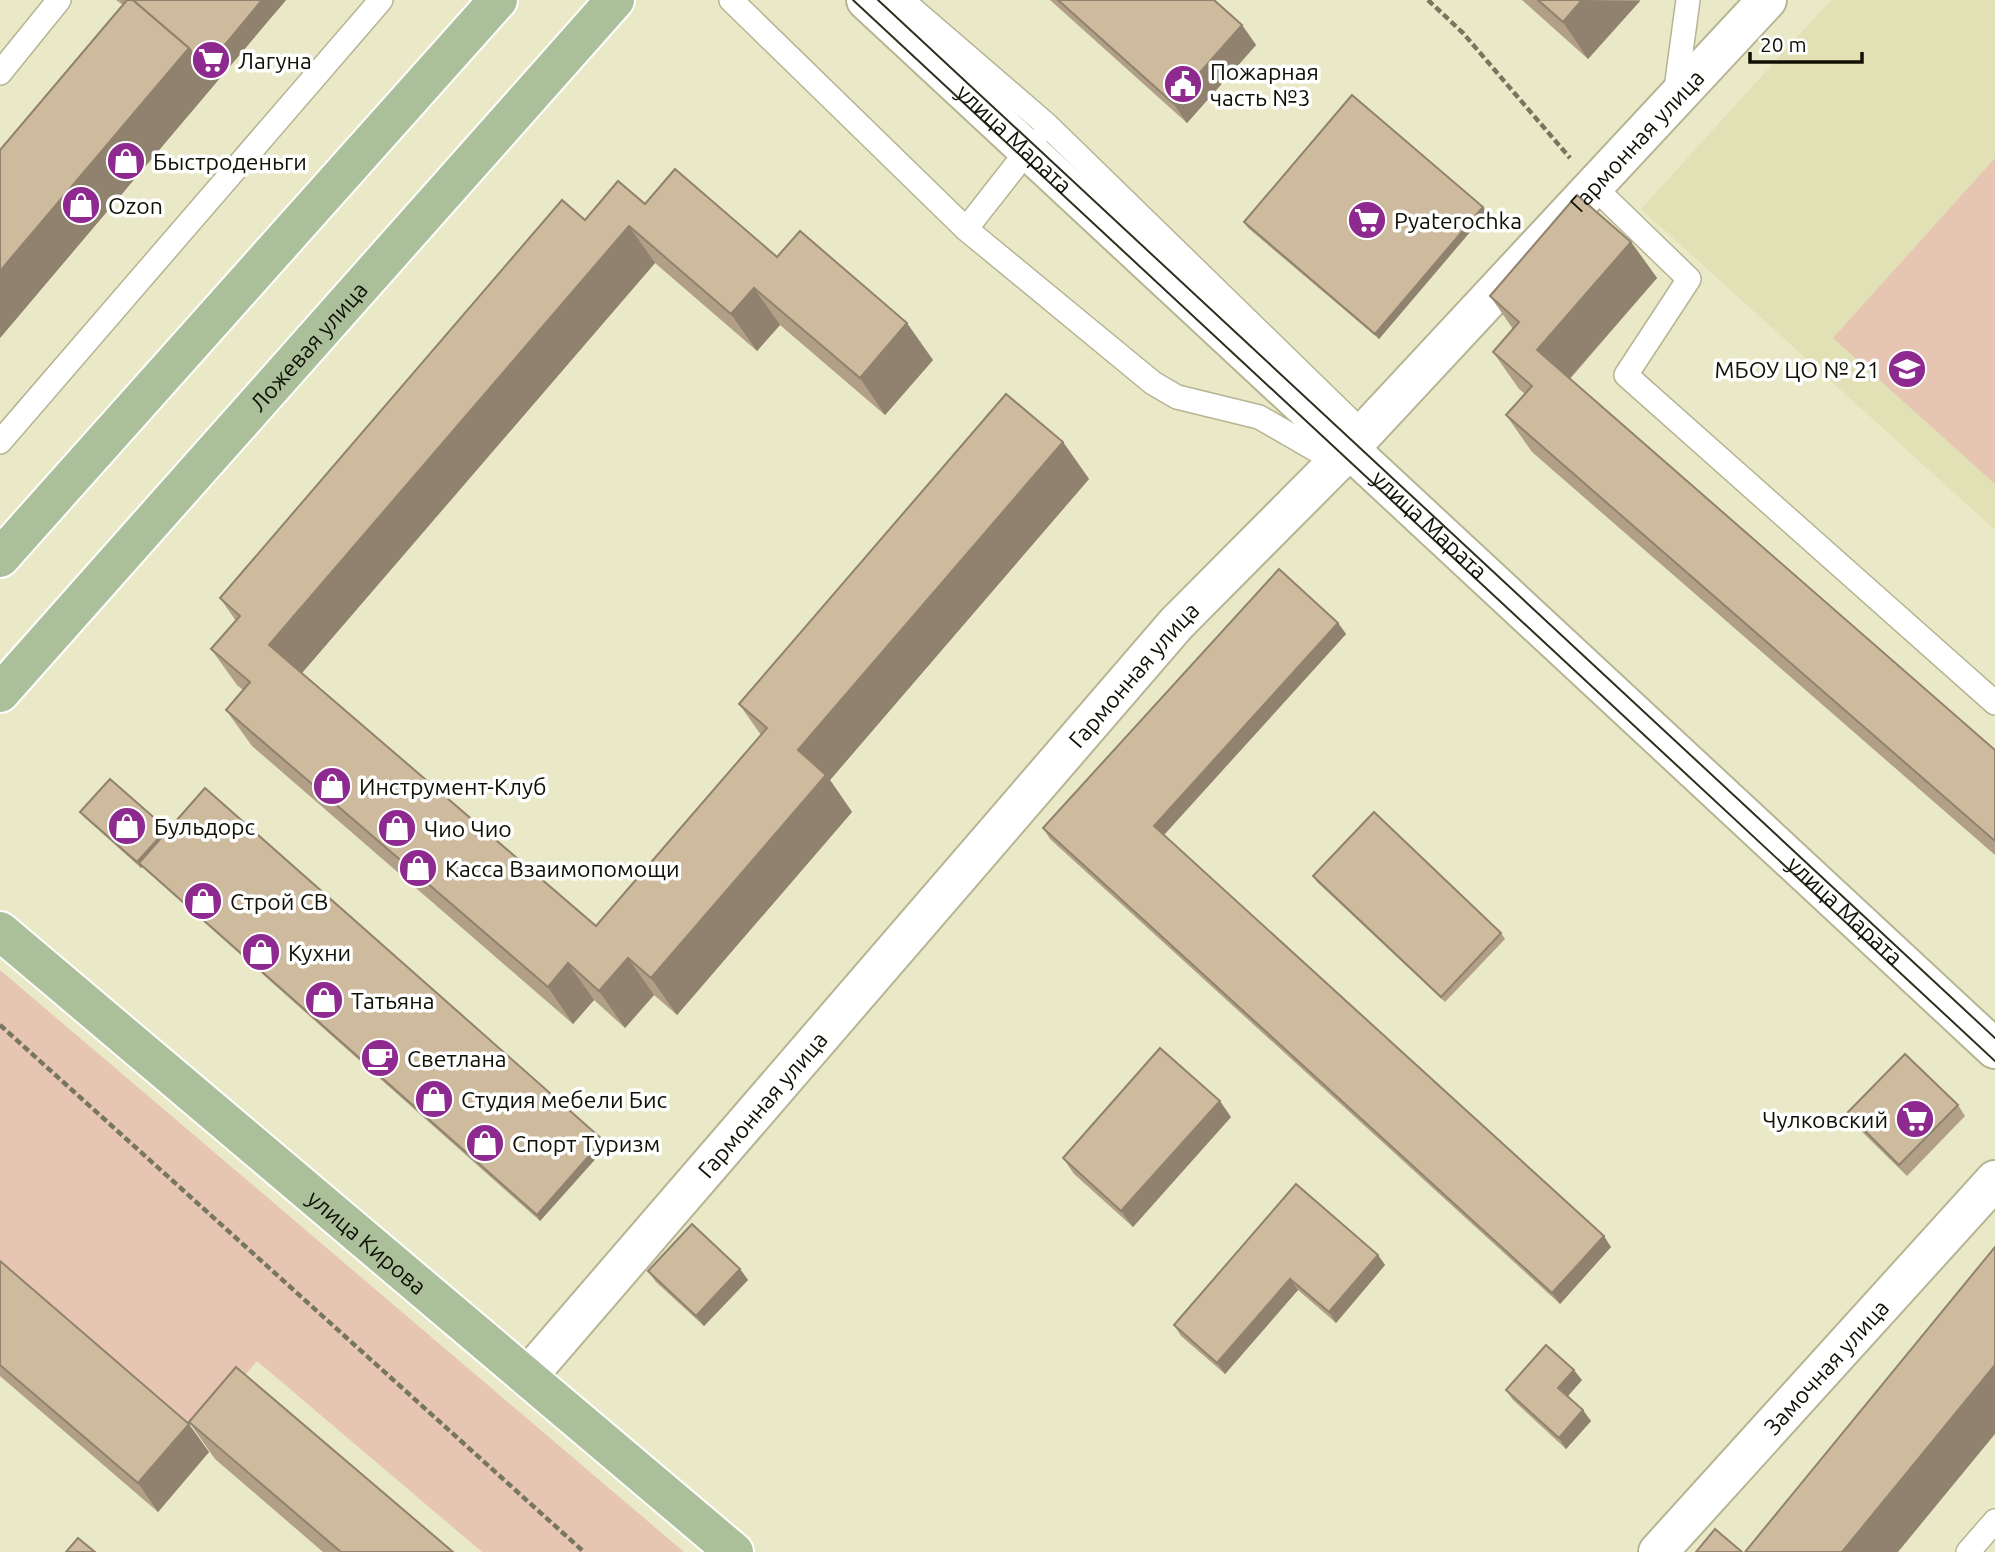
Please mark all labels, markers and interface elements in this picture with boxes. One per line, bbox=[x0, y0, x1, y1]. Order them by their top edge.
scale bar bbox=[1750, 21, 1862, 65]
text: 20 m bbox=[1760, 32, 1807, 56]
supermarket icon: Лагуна bbox=[190, 39, 232, 81]
place label: Лагуна bbox=[238, 48, 312, 73]
place label: Пожарная часть №3 bbox=[1210, 59, 1319, 110]
public building icon: Пожарная часть №3 bbox=[1162, 63, 1204, 105]
street label: Гармонная улица bbox=[1565, 64, 1708, 216]
street label: улица Марата bbox=[952, 79, 1077, 198]
shop icon: Быстроденьги bbox=[105, 140, 147, 182]
place label: Быстроденьги bbox=[153, 149, 307, 174]
shop icon: Ozon bbox=[60, 184, 102, 226]
place label: Ozon bbox=[108, 193, 163, 218]
supermarket icon: Pyaterochka bbox=[1346, 199, 1388, 241]
place label: Pyaterochka bbox=[1394, 208, 1522, 233]
street label: Ложевая улица bbox=[244, 276, 372, 415]
school or university icon: МБОУ ЦО № 21 bbox=[1886, 348, 1928, 390]
place label: МБОУ ЦО № 21 bbox=[1715, 357, 1880, 382]
street label: улица Марата bbox=[1368, 465, 1493, 583]
street label: Гармонная улица bbox=[1063, 597, 1203, 752]
shop icon: Инструмент-Клуб bbox=[311, 765, 353, 807]
place label: Инструмент-Клуб bbox=[359, 774, 546, 799]
shop icon: Бульдорс bbox=[106, 805, 148, 847]
shop icon: Чио Чио bbox=[376, 807, 418, 849]
place label: Бульдорс bbox=[154, 814, 256, 839]
place label: Чио Чио bbox=[424, 816, 512, 841]
shop icon: Касса Взаимопомощи bbox=[397, 847, 439, 889]
street label: улица Марата bbox=[1783, 851, 1908, 969]
place label: Касса Взаимопомощи bbox=[445, 856, 680, 881]
shop icon: Строй СВ bbox=[182, 880, 224, 922]
place label: Строй СВ bbox=[230, 889, 328, 914]
shop icon: Кухни bbox=[240, 931, 282, 973]
place label: Кухни bbox=[288, 940, 351, 965]
shop icon: Татьяна bbox=[303, 979, 345, 1021]
place label: Татьяна bbox=[351, 988, 434, 1013]
street label: Гармонная улица bbox=[692, 1026, 832, 1182]
cafe icon: Светлана bbox=[359, 1037, 401, 1079]
place label: Светлана bbox=[407, 1046, 507, 1071]
shop icon: Студия мебели Бис bbox=[413, 1078, 455, 1120]
place label: Студия мебели Бис bbox=[461, 1087, 668, 1112]
supermarket icon: Чулковский bbox=[1894, 1098, 1936, 1140]
place label: Чулковский bbox=[1762, 1107, 1888, 1132]
shop icon: Спорт Туризм bbox=[464, 1122, 506, 1164]
place label: Спорт Туризм bbox=[512, 1131, 660, 1156]
street label: улица Кирова bbox=[303, 1185, 432, 1299]
street label: Замочная улица bbox=[1759, 1294, 1893, 1439]

